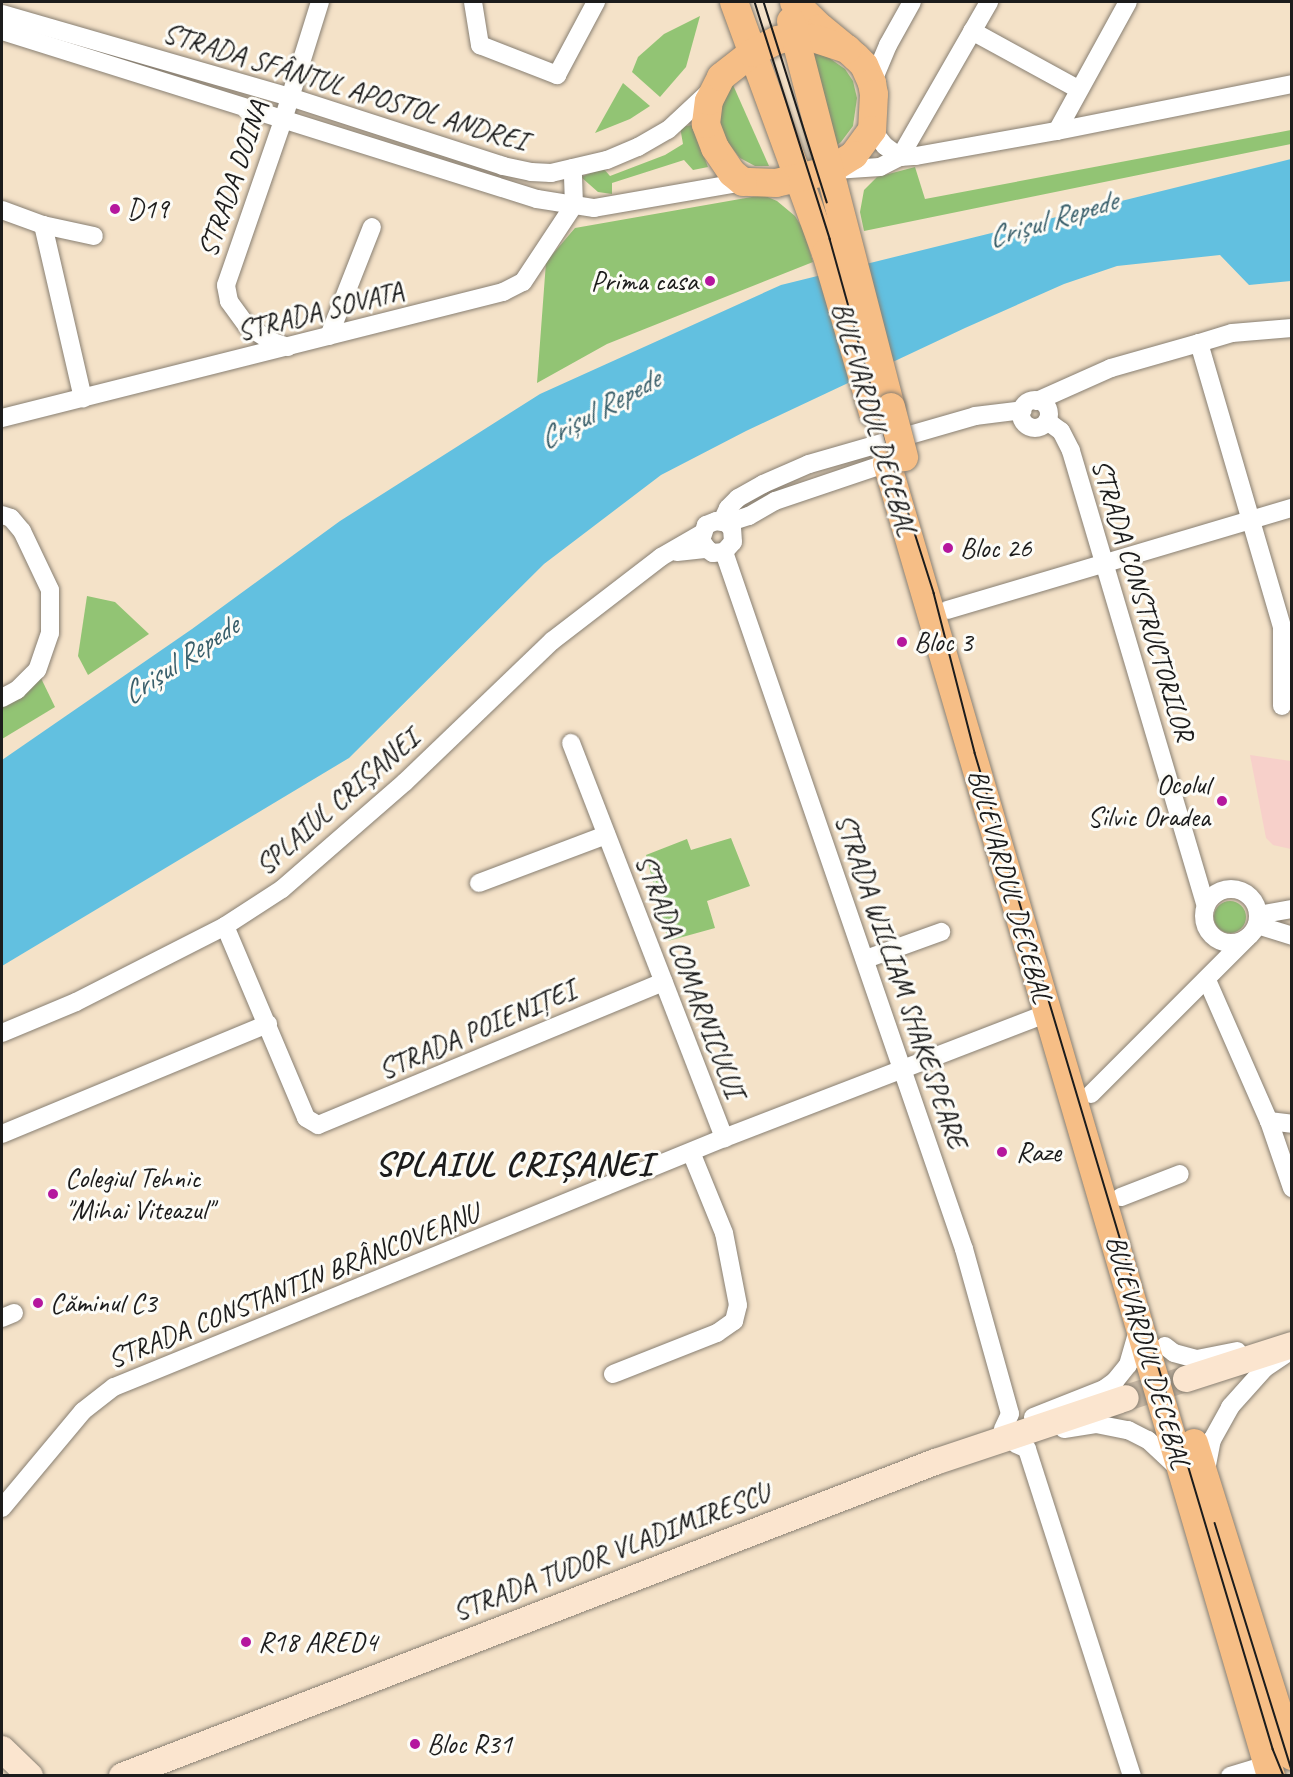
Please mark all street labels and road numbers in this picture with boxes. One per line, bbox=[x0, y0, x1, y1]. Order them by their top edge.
street label: STRADA SFÂNTUL APOSTOL ANDREI bbox=[159, 16, 531, 158]
street label: STRADA DOINA bbox=[191, 97, 275, 261]
street label: STRADA SOVATA bbox=[233, 274, 407, 348]
street label: BULEVARDUL DECEBAL bbox=[825, 298, 923, 540]
street label: STRADA CONSTRUCTORILOR bbox=[1084, 455, 1202, 745]
street label: SPLAIUL CRIȘANEI bbox=[249, 722, 425, 882]
street label: BULEVARDUL DECEBAL bbox=[961, 765, 1059, 1007]
street label: STRADA WILLIAM SHAKESPEARE bbox=[828, 809, 974, 1153]
street label: STRADA COMARNICULUI bbox=[628, 850, 752, 1102]
street label: STRADA POIENIȚEI bbox=[374, 973, 580, 1087]
street label: STRADA CONSTANTIN BRÂNCOVEANU bbox=[103, 1196, 483, 1376]
street label: BULEVARDUL DECEBAL bbox=[1099, 1231, 1197, 1473]
street label: STRADA TUDOR VLADIMIRESCU bbox=[448, 1476, 774, 1628]

